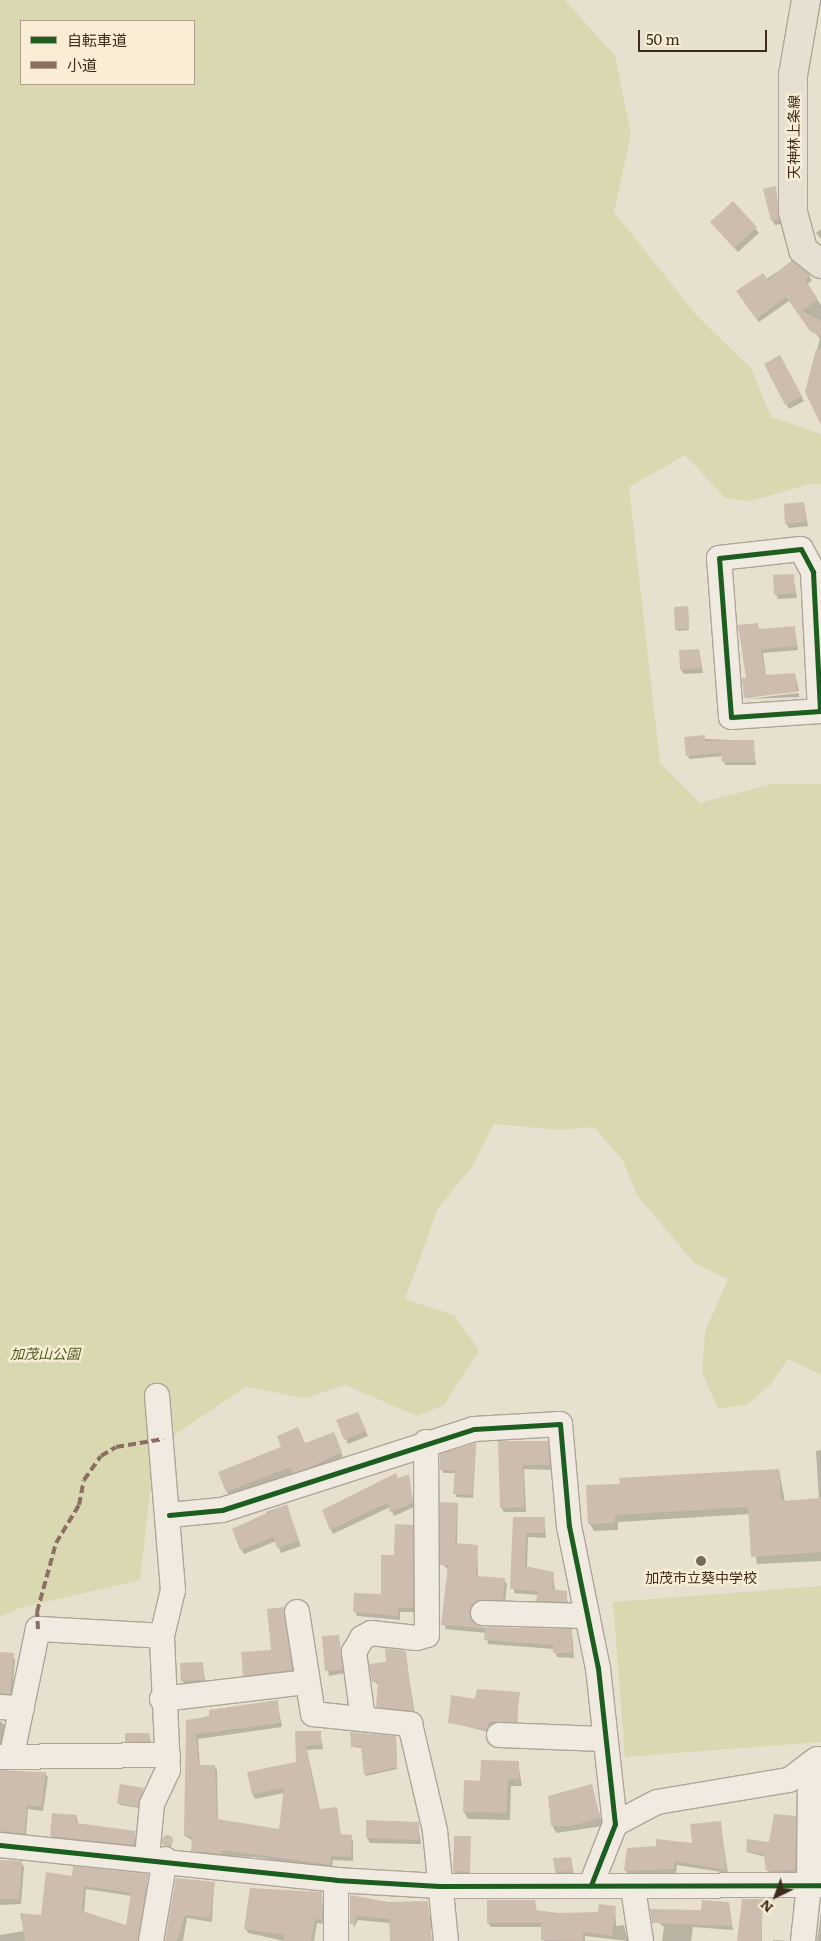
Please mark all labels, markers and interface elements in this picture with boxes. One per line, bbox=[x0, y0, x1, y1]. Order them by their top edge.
legend bbox=[20, 20, 195, 85]
scale bar bbox=[641, 20, 770, 52]
text: 50 m bbox=[646, 27, 680, 50]
text: 自転車道 bbox=[67, 28, 127, 51]
text: 小道 bbox=[67, 53, 97, 76]
street label: 天神林上条線 bbox=[785, 95, 801, 179]
park label: 加茂山公園 bbox=[10, 1345, 80, 1361]
marker: 加茂市立葵中学校 bbox=[695, 1555, 707, 1567]
place label: 加茂市立葵中学校 bbox=[645, 1569, 757, 1585]
north arrow bbox=[751, 1871, 801, 1921]
text: N bbox=[755, 1896, 777, 1919]

